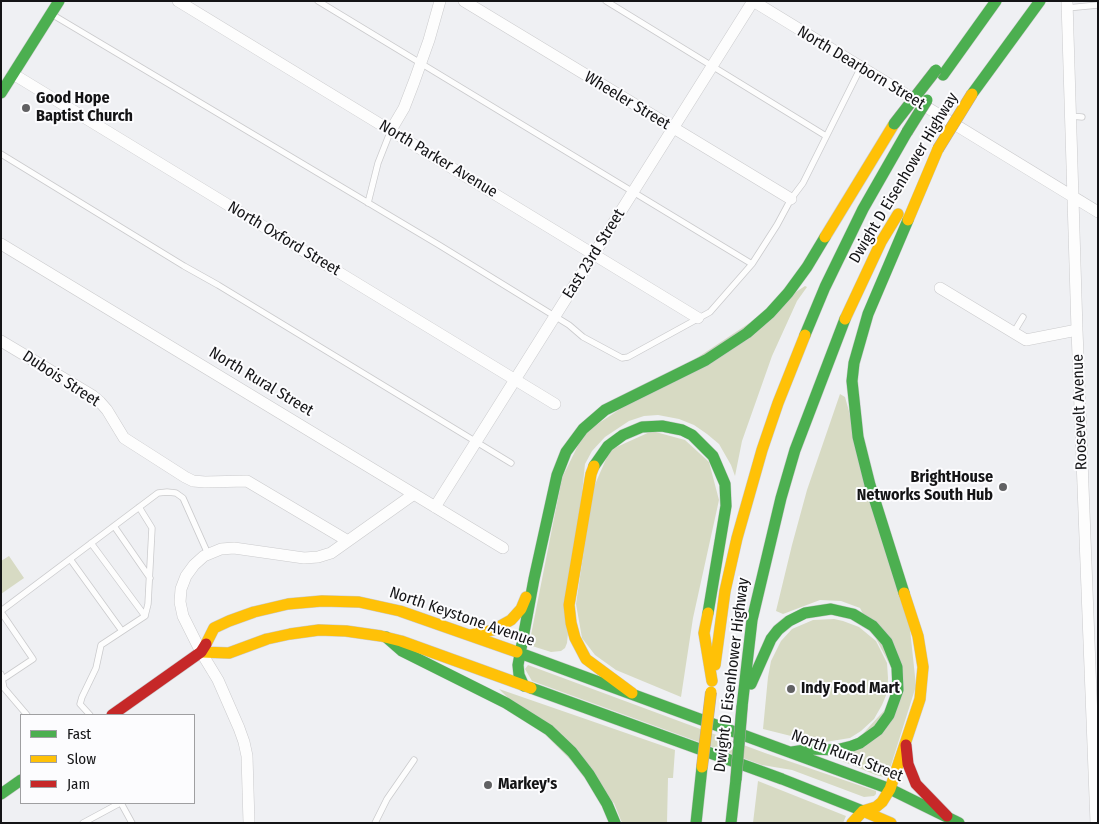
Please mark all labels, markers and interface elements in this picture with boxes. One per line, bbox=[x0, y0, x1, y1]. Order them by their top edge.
street label: North Dearborn Street bbox=[794, 22, 928, 114]
street label: Wheeler Street bbox=[581, 68, 673, 134]
place label: Good Hope Baptist Church bbox=[36, 89, 133, 127]
street label: Dwight D Eisenhower Highway bbox=[845, 89, 963, 267]
marker: Good Hope Baptist Church bbox=[20, 102, 32, 114]
street label: North Parker Avenue bbox=[375, 116, 501, 202]
street label: North Oxford Street bbox=[224, 198, 344, 280]
street label: East 23rd Street bbox=[559, 206, 629, 302]
street label: North Rural Street bbox=[205, 343, 317, 421]
street label: Dubois Street bbox=[19, 347, 103, 411]
street label: Roosevelt Avenue bbox=[1068, 354, 1092, 470]
place label: BrightHouse Networks South Hub bbox=[857, 468, 993, 506]
marker: BrightHouse Networks South Hub bbox=[997, 481, 1009, 493]
street label: Dwight D Eisenhower Highway bbox=[711, 577, 753, 773]
street label: North Keystone Avenue bbox=[387, 583, 537, 651]
place label: Indy Food Mart bbox=[801, 679, 900, 699]
marker: Indy Food Mart bbox=[785, 683, 797, 695]
legend bbox=[20, 714, 195, 804]
text: Fast bbox=[67, 725, 91, 743]
street label: North Rural Street bbox=[788, 726, 906, 786]
text: Slow bbox=[67, 750, 96, 768]
text: Jam bbox=[67, 775, 90, 793]
place label: Markey's bbox=[498, 775, 557, 795]
marker: Markey's bbox=[482, 779, 494, 791]

